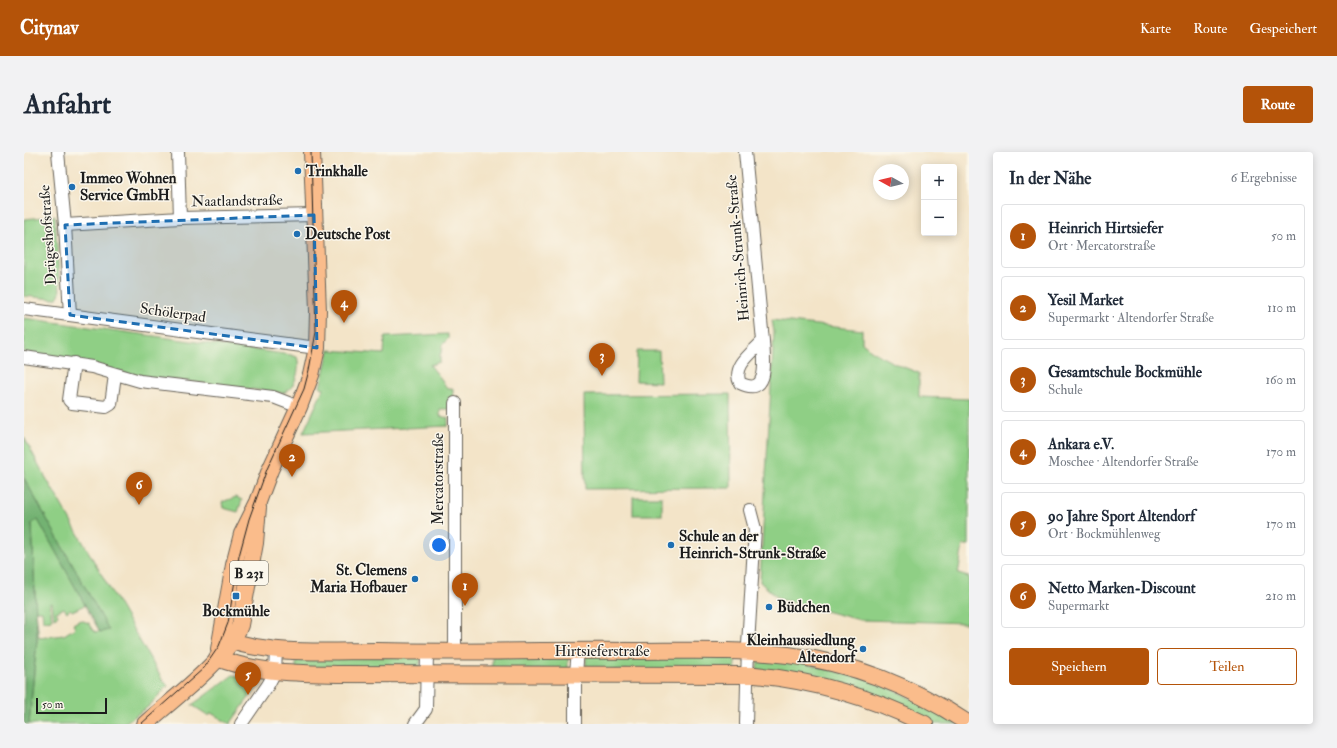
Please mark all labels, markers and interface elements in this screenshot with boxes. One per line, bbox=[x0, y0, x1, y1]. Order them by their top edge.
text: Citynav bbox=[20, 16, 79, 40]
text: Karte bbox=[1140, 20, 1171, 37]
text: Route bbox=[1193, 20, 1227, 37]
text: Gespeichert bbox=[1249, 20, 1317, 37]
button: Route bbox=[1243, 86, 1313, 123]
text: Anfahrt bbox=[24, 87, 111, 122]
place label: Trinkhalle bbox=[305, 162, 369, 181]
north arrow bbox=[873, 164, 909, 200]
map controls bbox=[921, 164, 957, 236]
button: + bbox=[921, 164, 957, 200]
marker: Trinkhalle bbox=[293, 166, 303, 176]
text: In der Nähe bbox=[1009, 168, 1091, 189]
place label: Immeo Wohnen Service GmbH bbox=[80, 169, 177, 205]
text: 6 Ergebnisse bbox=[1231, 170, 1297, 186]
street label: Heinrich-Strunk-Straße bbox=[722, 174, 754, 322]
marker: Immeo Wohnen Service GmbH bbox=[67, 182, 77, 192]
street label: Drügeshofstraße bbox=[35, 184, 61, 286]
street label: Naatlandstraße bbox=[191, 191, 283, 211]
button: − bbox=[921, 200, 957, 236]
text: Heinrich Hirtsiefer bbox=[1048, 219, 1163, 238]
place label: Deutsche Post bbox=[305, 225, 390, 244]
text: 1 bbox=[1021, 228, 1025, 244]
text: 50 m bbox=[1271, 228, 1296, 244]
marker: Deutsche Post bbox=[292, 229, 302, 239]
text: Ort · Mercatorstraße bbox=[1048, 238, 1155, 254]
pin: 4 bbox=[331, 290, 357, 323]
text: Yesil Market bbox=[1048, 291, 1124, 310]
street label: Schölerpad bbox=[139, 299, 208, 328]
text: 2 bbox=[1020, 300, 1026, 316]
text: 110 m bbox=[1267, 300, 1296, 316]
text: Supermarkt · Altendorfer Straße bbox=[1048, 310, 1214, 326]
pin: 3 bbox=[589, 343, 615, 376]
text: Gesamtschule Bockmühle bbox=[1048, 363, 1202, 382]
text: 3 bbox=[1021, 372, 1026, 388]
text: 160 m bbox=[1265, 372, 1296, 388]
text: Schule bbox=[1048, 382, 1083, 398]
street label: Mercatorstraße bbox=[429, 433, 448, 525]
text: Ankara e.V. bbox=[1048, 435, 1114, 454]
pin: 2 bbox=[279, 444, 305, 477]
text: 4 bbox=[1019, 444, 1027, 460]
text: 170 m bbox=[1266, 444, 1296, 460]
text: Moschee · Altendorfer Straße bbox=[1048, 454, 1199, 470]
pin: 6 bbox=[126, 472, 152, 505]
text: 90 Jahre Sport Altendorf bbox=[1048, 507, 1195, 526]
text: 5 bbox=[1020, 516, 1026, 532]
text: 170 m bbox=[1266, 516, 1296, 532]
text: Ort · Bockmühlenweg bbox=[1048, 526, 1160, 542]
place label: Schule an der Heinrich-Strunk-Straße bbox=[679, 527, 827, 563]
your location bbox=[429, 535, 449, 555]
marker: Schule an der Heinrich-Strunk-Straße bbox=[666, 540, 676, 550]
road number: B 231 bbox=[230, 561, 268, 585]
place label: St. Clemens Maria Hofbauer bbox=[309, 561, 407, 597]
pin: 1 bbox=[452, 573, 478, 606]
marker: St. Clemens Maria Hofbauer bbox=[410, 574, 420, 584]
text: Netto Marken-Discount bbox=[1048, 579, 1196, 598]
text: 6 bbox=[1020, 588, 1026, 604]
text: 210 m bbox=[1265, 588, 1296, 604]
marker: Bockmühle bbox=[231, 591, 241, 601]
place label: Büdchen bbox=[777, 598, 830, 617]
text: Supermarkt bbox=[1048, 598, 1109, 614]
place label: Bockmühle bbox=[202, 602, 270, 621]
marker: Büdchen bbox=[764, 602, 774, 612]
place label: Kleinhaussiedlung Altendorf bbox=[746, 631, 858, 667]
street label: Hirtsieferstraße bbox=[555, 642, 649, 661]
marker: Kleinhaussiedlung Altendorf bbox=[858, 644, 868, 654]
button: Speichern bbox=[1009, 648, 1149, 685]
button: Teilen bbox=[1157, 648, 1297, 685]
pin: 5 bbox=[235, 662, 261, 695]
scale bar bbox=[36, 696, 107, 715]
text: 50 m bbox=[42, 698, 63, 711]

